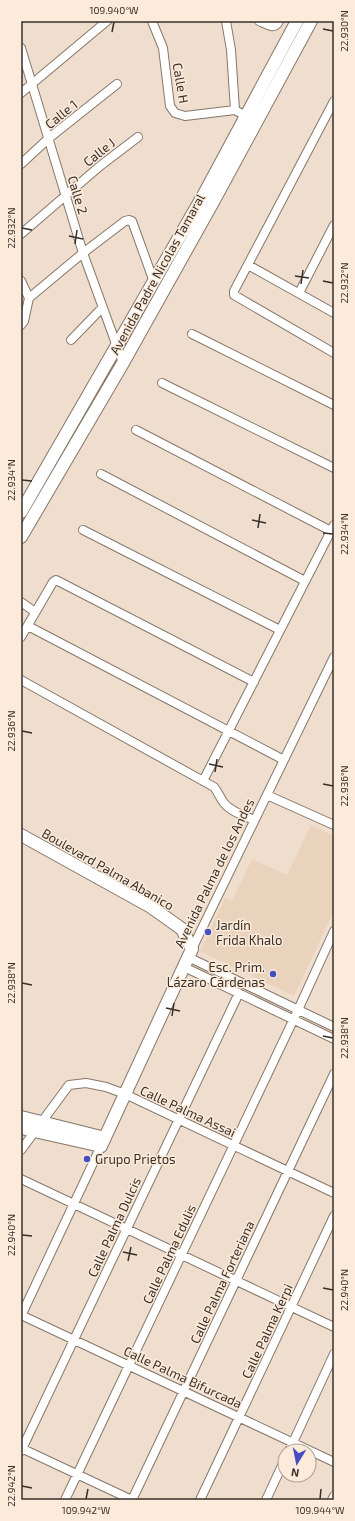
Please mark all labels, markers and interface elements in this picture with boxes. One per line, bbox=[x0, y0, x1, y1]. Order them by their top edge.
text: 109.940°W bbox=[89, 4, 139, 16]
text: 22.930°N bbox=[338, 10, 350, 52]
street label: Calle H bbox=[170, 61, 192, 105]
street label: Calle 1 bbox=[41, 96, 81, 132]
street label: Calle J bbox=[80, 134, 118, 170]
street label: Calle 2 bbox=[65, 174, 91, 216]
street label: Avenida Padre Nicolas Tamaral bbox=[106, 191, 208, 357]
text: 22.932°N bbox=[5, 207, 17, 249]
text: 22.932°N bbox=[338, 262, 350, 304]
text: 22.934°N bbox=[5, 459, 17, 501]
text: 22.934°N bbox=[338, 513, 350, 555]
text: 22.936°N bbox=[5, 710, 17, 752]
text: 22.936°N bbox=[338, 765, 350, 807]
street label: Avenida Palma de los Andes bbox=[171, 796, 257, 950]
street label: Boulevard Palma Abanico bbox=[39, 825, 177, 913]
place label: Jardín Frida Khalo bbox=[216, 917, 282, 948]
marker: Jardín Frida Khalo bbox=[203, 927, 213, 937]
place label: Esc. Prim. Lázaro Cárdenas bbox=[167, 959, 265, 990]
text: 22.938°N bbox=[5, 962, 17, 1004]
marker: Esc. Prim. Lázaro Cárdenas bbox=[268, 969, 278, 979]
text: 22.938°N bbox=[338, 1017, 350, 1059]
street label: Calle Palma Assai bbox=[138, 1082, 238, 1140]
place label: Grupo Prietos bbox=[95, 1151, 176, 1167]
marker: Grupo Prietos bbox=[82, 1154, 92, 1164]
street label: Calle Palma Dulcis bbox=[84, 1175, 144, 1279]
street label: Calle Palma Edulis bbox=[139, 1202, 199, 1306]
text: 22.940°N bbox=[5, 1214, 17, 1256]
street label: Calle Palma Forteriana bbox=[186, 1218, 258, 1346]
text: 22.940°N bbox=[338, 1269, 350, 1311]
street label: Calle Palma Kerpi bbox=[238, 1281, 296, 1381]
street label: Calle Palma Bifurcada bbox=[121, 1343, 245, 1411]
north arrow bbox=[277, 1443, 317, 1483]
text: 22.942°N bbox=[5, 1465, 17, 1507]
text: N bbox=[290, 1466, 300, 1480]
text: 109.942°W bbox=[62, 1504, 111, 1516]
text: 109.944°W bbox=[295, 1504, 345, 1516]

